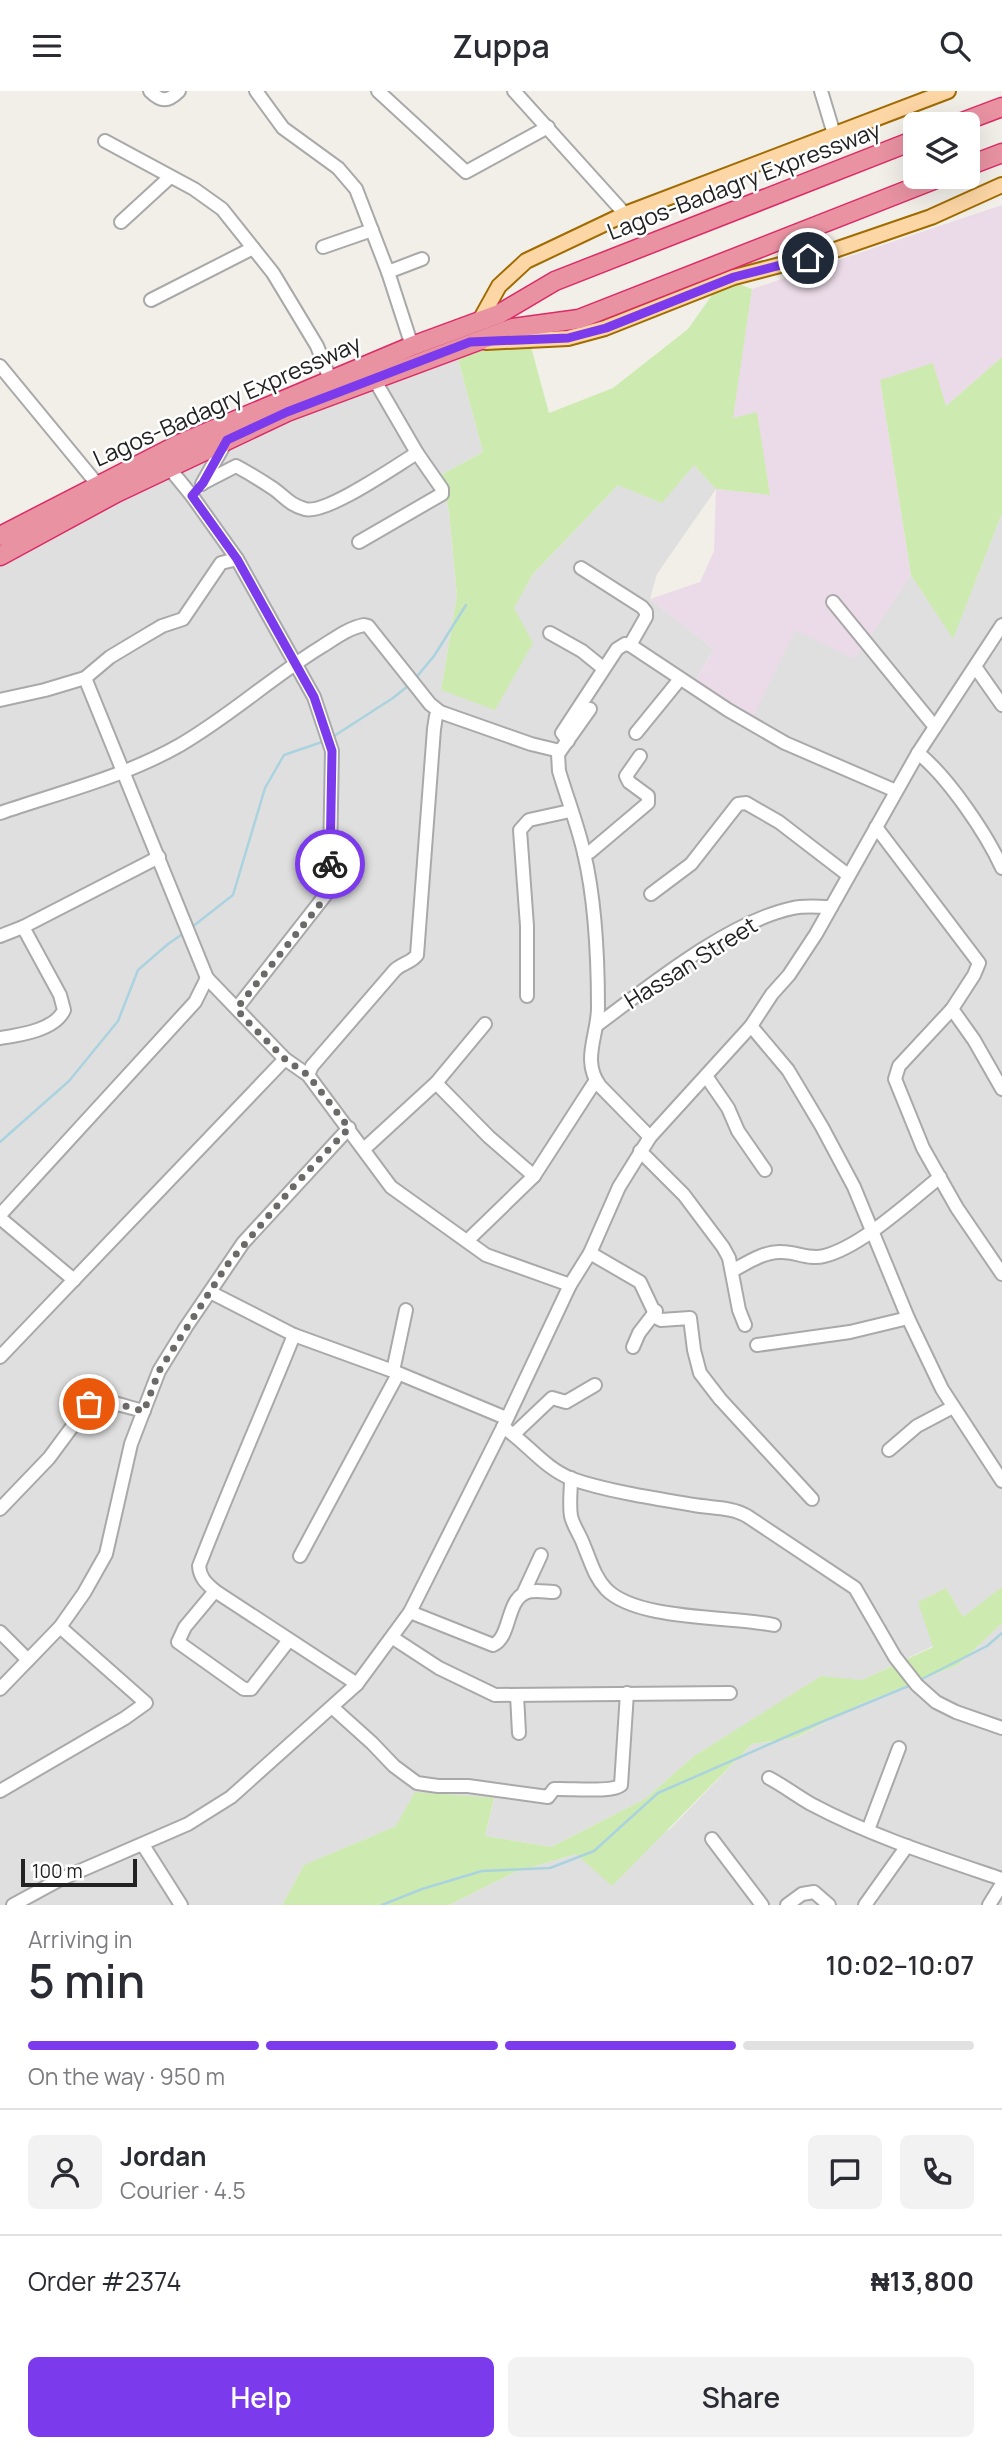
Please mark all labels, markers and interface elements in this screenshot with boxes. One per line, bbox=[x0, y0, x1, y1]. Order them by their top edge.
text: Zuppa bbox=[452, 24, 550, 68]
icon: menu bbox=[28, 27, 66, 65]
icon: search bbox=[936, 27, 974, 65]
map controls bbox=[903, 112, 980, 189]
button: layers bbox=[903, 112, 980, 189]
street label: Lagos-Badagry Expressway bbox=[602, 113, 885, 247]
pin bbox=[778, 228, 838, 288]
icon: home bbox=[789, 239, 827, 277]
street label: Lagos-Badagry Expressway bbox=[87, 326, 366, 474]
courier bbox=[295, 829, 365, 899]
icon: bike bbox=[311, 845, 349, 883]
street label: Hassan Street bbox=[618, 909, 763, 1016]
pin bbox=[59, 1374, 119, 1434]
icon: bag bbox=[70, 1385, 108, 1423]
scale bar bbox=[21, 1856, 136, 1888]
text: 100 m bbox=[32, 1858, 83, 1884]
text: Arriving in bbox=[28, 1923, 133, 1955]
text: 10:02–10:07 bbox=[826, 1947, 974, 1983]
text: 5 min bbox=[28, 1949, 145, 2012]
text: On the way · 950 m bbox=[28, 2060, 225, 2092]
button: person bbox=[28, 2135, 102, 2209]
button: chat bbox=[808, 2135, 882, 2209]
button: phone bbox=[900, 2135, 974, 2209]
text: Jordan bbox=[120, 2138, 206, 2174]
text: Courier · 4.5 bbox=[120, 2174, 246, 2206]
text: Order #2374 bbox=[28, 2263, 182, 2299]
text: ₦13,800 bbox=[871, 2263, 974, 2299]
button: Help bbox=[28, 2357, 494, 2437]
button: Share bbox=[508, 2357, 974, 2437]

